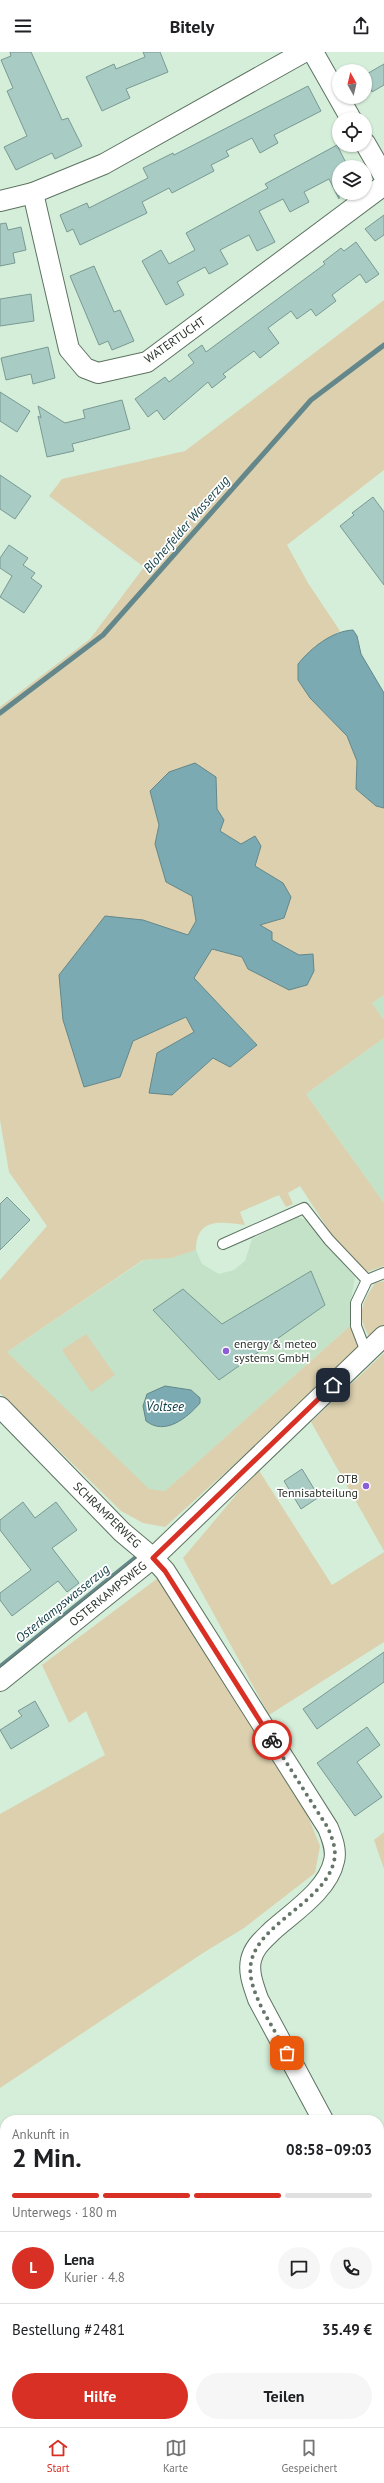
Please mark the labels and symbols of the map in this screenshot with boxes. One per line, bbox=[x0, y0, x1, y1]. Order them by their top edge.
north arrow bbox=[332, 64, 372, 104]
street label: WATERTUCHT bbox=[141, 313, 209, 366]
water label: Bloherfelder Wasserzug bbox=[140, 472, 234, 576]
place label: energy & meteo systems GmbH bbox=[234, 1336, 317, 1365]
marker: energy & meteo systems GmbH bbox=[221, 1346, 231, 1356]
pin bbox=[316, 1368, 350, 1402]
water label: Voltsee bbox=[146, 1398, 184, 1415]
place label: OTB Tennisabteilung bbox=[277, 1471, 358, 1500]
street label: SCHRAMPERWEG bbox=[70, 1479, 144, 1551]
marker: OTB Tennisabteilung bbox=[361, 1481, 371, 1491]
street label: OSTERKAMPSWEG bbox=[66, 1558, 149, 1629]
water label: Osterkampswasserzug bbox=[12, 1560, 113, 1647]
courier bbox=[252, 1720, 292, 1760]
pin bbox=[270, 2036, 304, 2070]

